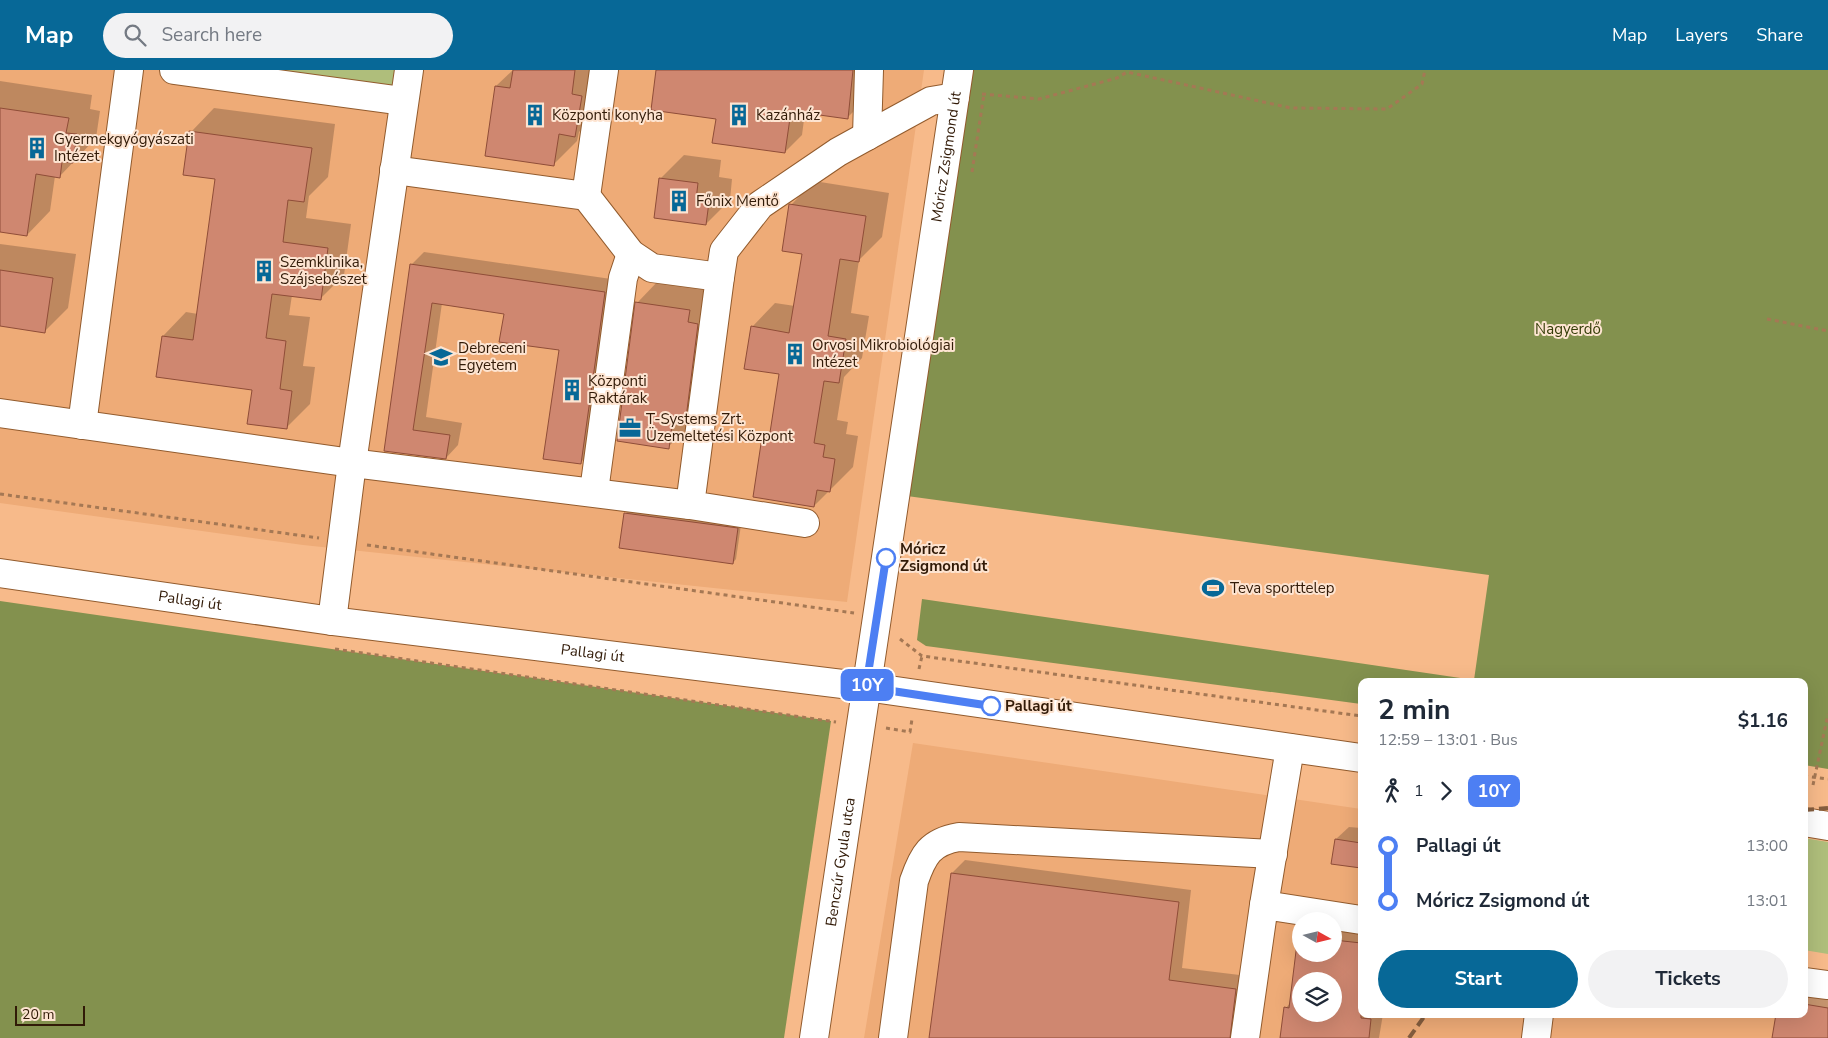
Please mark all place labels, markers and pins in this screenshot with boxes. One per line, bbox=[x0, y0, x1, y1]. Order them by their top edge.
building icon: Központi konyha bbox=[522, 102, 548, 128]
building icon: Kazánház bbox=[726, 102, 752, 128]
place label: Központi konyha bbox=[552, 105, 663, 125]
place label: Kazánház bbox=[756, 105, 820, 125]
place label: Gyermekgyógyászati Intézet bbox=[54, 129, 194, 166]
building icon: Gyermekgyógyászati Intézet bbox=[24, 135, 50, 161]
building icon: Főnix Mentő bbox=[666, 188, 692, 214]
place label: Főnix Mentő bbox=[696, 191, 779, 211]
place label: Szemklinika, Szájsebészet bbox=[280, 252, 367, 289]
building icon: Szemklinika, Szájsebészet bbox=[251, 258, 277, 284]
place label: Orvosi Mikrobiológiai Intézet bbox=[812, 335, 954, 372]
place label: Debreceni Egyetem bbox=[458, 338, 526, 375]
building icon: Orvosi Mikrobiológiai Intézet bbox=[782, 341, 808, 367]
school or university icon: Debreceni Egyetem bbox=[428, 344, 454, 370]
place label: Központi Raktárak bbox=[588, 371, 648, 408]
building icon: Központi Raktárak bbox=[559, 377, 585, 403]
place label: T-Systems Zrt. Üzemeltetési Központ bbox=[646, 409, 794, 446]
office icon: T-Systems Zrt. Üzemeltetési Központ bbox=[617, 415, 643, 441]
place label: Móricz Zsigmond út bbox=[900, 539, 987, 576]
marker: Móricz Zsigmond út bbox=[876, 548, 896, 568]
sports icon: Teva sporttelep bbox=[1200, 575, 1226, 601]
place label: Teva sporttelep bbox=[1230, 578, 1335, 598]
marker: Pallagi út bbox=[981, 696, 1001, 716]
place label: Pallagi út bbox=[1005, 696, 1072, 716]

